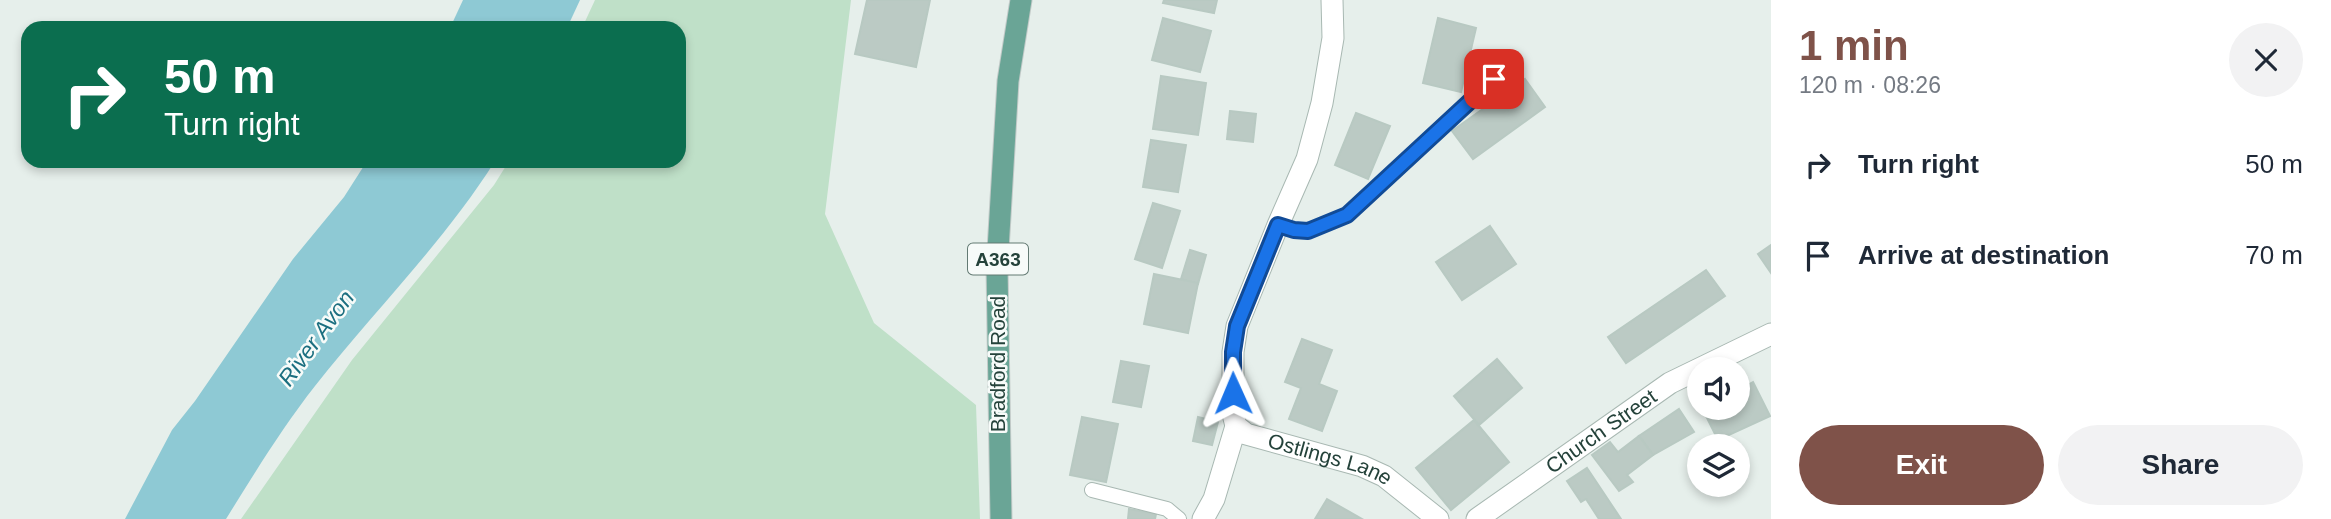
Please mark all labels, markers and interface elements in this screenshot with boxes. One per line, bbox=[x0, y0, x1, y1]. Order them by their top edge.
text: 1 min bbox=[1799, 22, 1909, 69]
button: close bbox=[2229, 23, 2303, 97]
icon: right bbox=[49, 49, 140, 140]
text: 50 m bbox=[164, 49, 276, 103]
pin bbox=[1464, 49, 1524, 109]
icon: arrive bbox=[1475, 60, 1513, 98]
text: 120 m · 08:26 bbox=[1799, 72, 1941, 98]
text: Turn right bbox=[164, 106, 300, 142]
icon: right bbox=[1799, 146, 1837, 184]
text: Turn right bbox=[1858, 149, 1979, 179]
text: 50 m bbox=[2245, 149, 2303, 179]
icon: arrive bbox=[1799, 237, 1837, 275]
text: Arrive at destination bbox=[1858, 240, 2109, 270]
text: 70 m bbox=[2245, 240, 2303, 270]
road number: A363 bbox=[968, 244, 1028, 274]
water label: River Avon bbox=[273, 285, 359, 391]
street label: Bradford Road bbox=[986, 296, 1009, 432]
position arrow bbox=[1196, 356, 1270, 430]
map controls bbox=[1687, 357, 1750, 497]
button: sound bbox=[1687, 357, 1750, 420]
street label: Church Street bbox=[1541, 384, 1661, 478]
button: Exit bbox=[1799, 425, 2044, 505]
button: Share bbox=[2058, 425, 2303, 505]
street label: Ostlings Lane bbox=[1265, 429, 1397, 489]
button: layers bbox=[1687, 434, 1750, 497]

